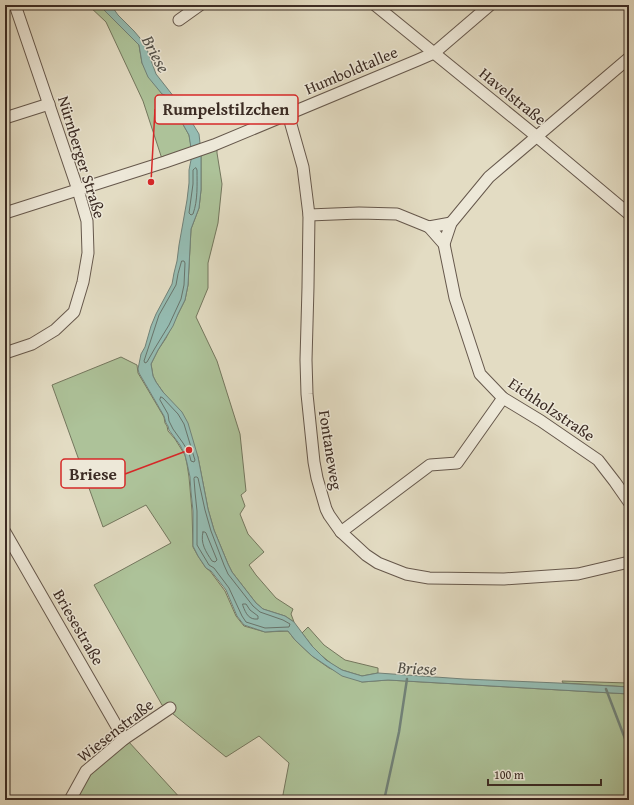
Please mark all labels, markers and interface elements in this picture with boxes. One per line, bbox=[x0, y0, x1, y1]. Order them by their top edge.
water label: Briese bbox=[136, 30, 177, 77]
street label: Humboldtallee bbox=[301, 40, 401, 100]
street label: Havelstraße bbox=[474, 61, 552, 131]
street label: Nürnberger Straße bbox=[52, 93, 112, 221]
callout: Rumpelstilzchen bbox=[155, 95, 298, 124]
text: Rumpelstilzchen bbox=[163, 96, 289, 121]
street label: Eichholzstraße bbox=[504, 371, 600, 447]
street label: Fontaneweg bbox=[313, 408, 349, 492]
callout: Briese bbox=[61, 459, 125, 488]
text: Briese bbox=[69, 461, 117, 486]
street label: Briesestraße bbox=[48, 584, 110, 670]
water label: Briese bbox=[396, 654, 437, 681]
street label: Wiesenstraße bbox=[72, 692, 158, 768]
scale bar bbox=[488, 761, 601, 787]
text: 100 m bbox=[494, 766, 524, 783]

